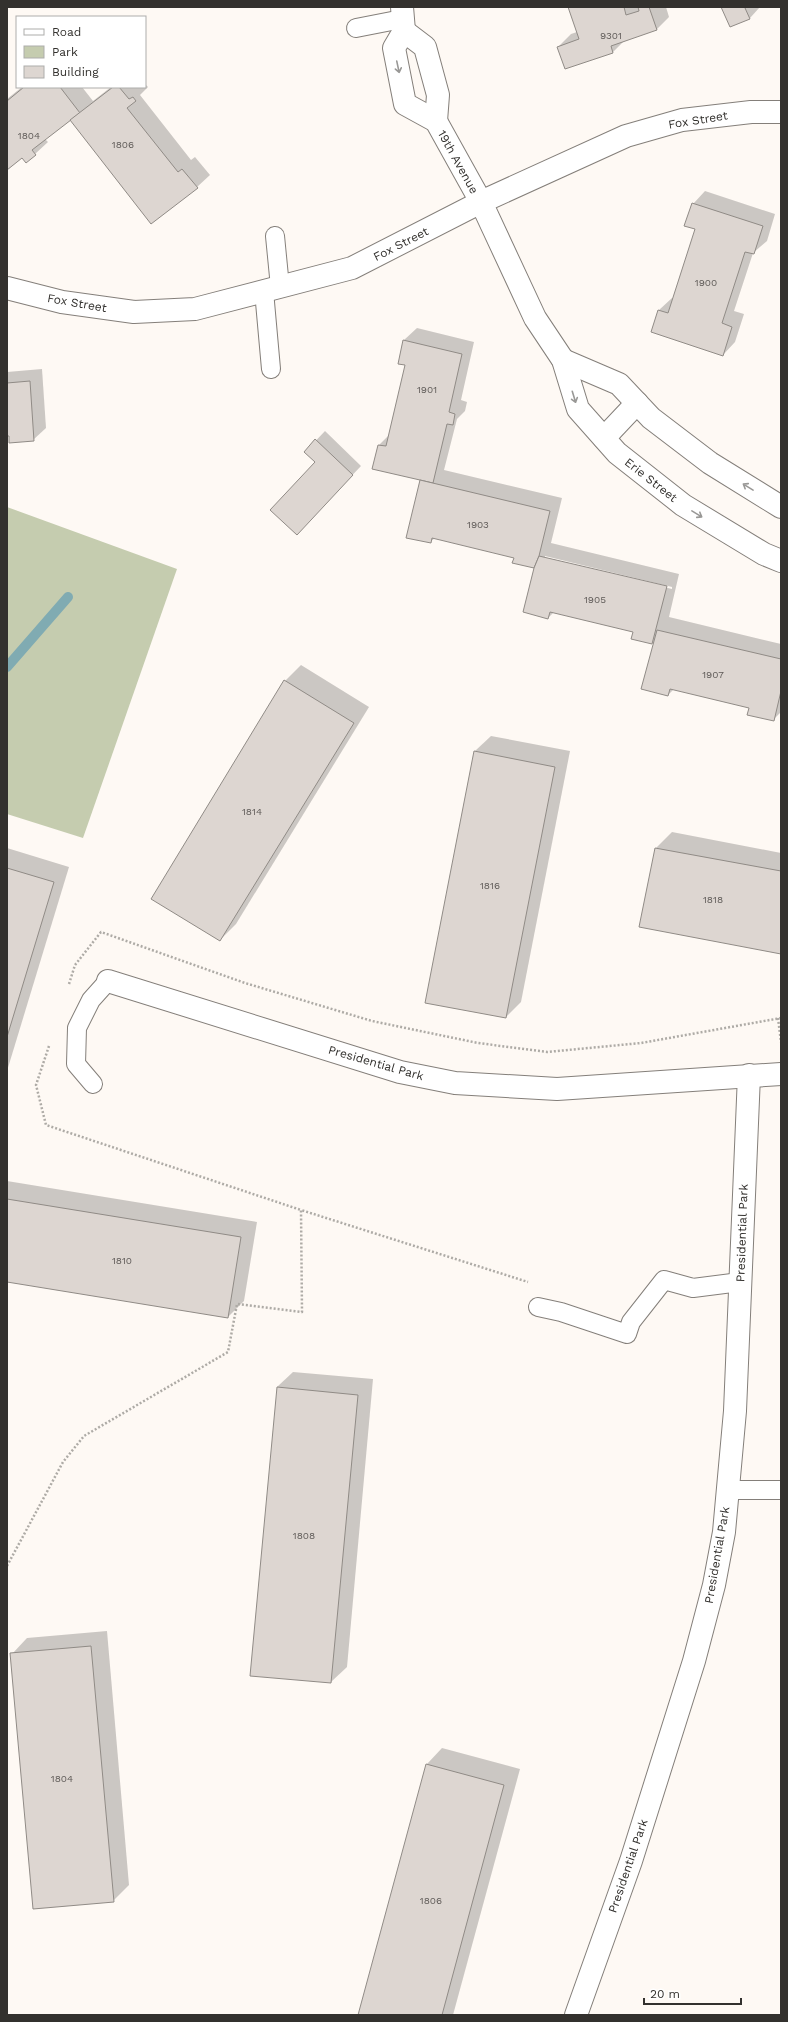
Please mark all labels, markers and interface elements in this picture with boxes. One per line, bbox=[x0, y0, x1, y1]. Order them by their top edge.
legend bbox=[16, 16, 146, 88]
text: Road bbox=[52, 25, 81, 39]
house number: 9301 bbox=[600, 30, 622, 41]
text: Park bbox=[52, 45, 78, 59]
one-way arrow bbox=[394, 60, 402, 73]
text: Building bbox=[52, 65, 99, 79]
street label: Fox Street bbox=[667, 108, 729, 132]
street label: 19th Avenue bbox=[435, 128, 481, 196]
house number: 1804 bbox=[18, 130, 40, 141]
house number: 1806 bbox=[112, 139, 134, 150]
street label: Fox Street bbox=[371, 224, 431, 264]
house number: 1900 bbox=[695, 277, 717, 288]
street label: Fox Street bbox=[46, 291, 108, 315]
house number: 1901 bbox=[417, 384, 437, 395]
one-way arrow bbox=[571, 391, 578, 404]
street label: Erie Street bbox=[622, 455, 680, 505]
one-way arrow bbox=[743, 483, 754, 491]
one-way arrow bbox=[691, 510, 703, 518]
house number: 1903 bbox=[467, 519, 489, 530]
house number: 1905 bbox=[584, 594, 606, 605]
house number: 1907 bbox=[702, 669, 724, 680]
house number: 1814 bbox=[242, 806, 262, 817]
house number: 1816 bbox=[480, 880, 500, 891]
house number: 1818 bbox=[703, 894, 723, 905]
street label: Presidential Park bbox=[327, 1043, 425, 1083]
street label: Presidential Park bbox=[733, 1183, 751, 1282]
house number: 1810 bbox=[112, 1255, 132, 1266]
street label: Presidential Park bbox=[702, 1505, 732, 1605]
house number: 1808 bbox=[293, 1530, 315, 1541]
house number: 1804 bbox=[51, 1773, 73, 1784]
street label: Presidential Park bbox=[605, 1817, 651, 1915]
house number: 1806 bbox=[420, 1895, 442, 1906]
scale bar bbox=[644, 1980, 741, 2006]
text: 20 m bbox=[650, 1987, 680, 2001]

